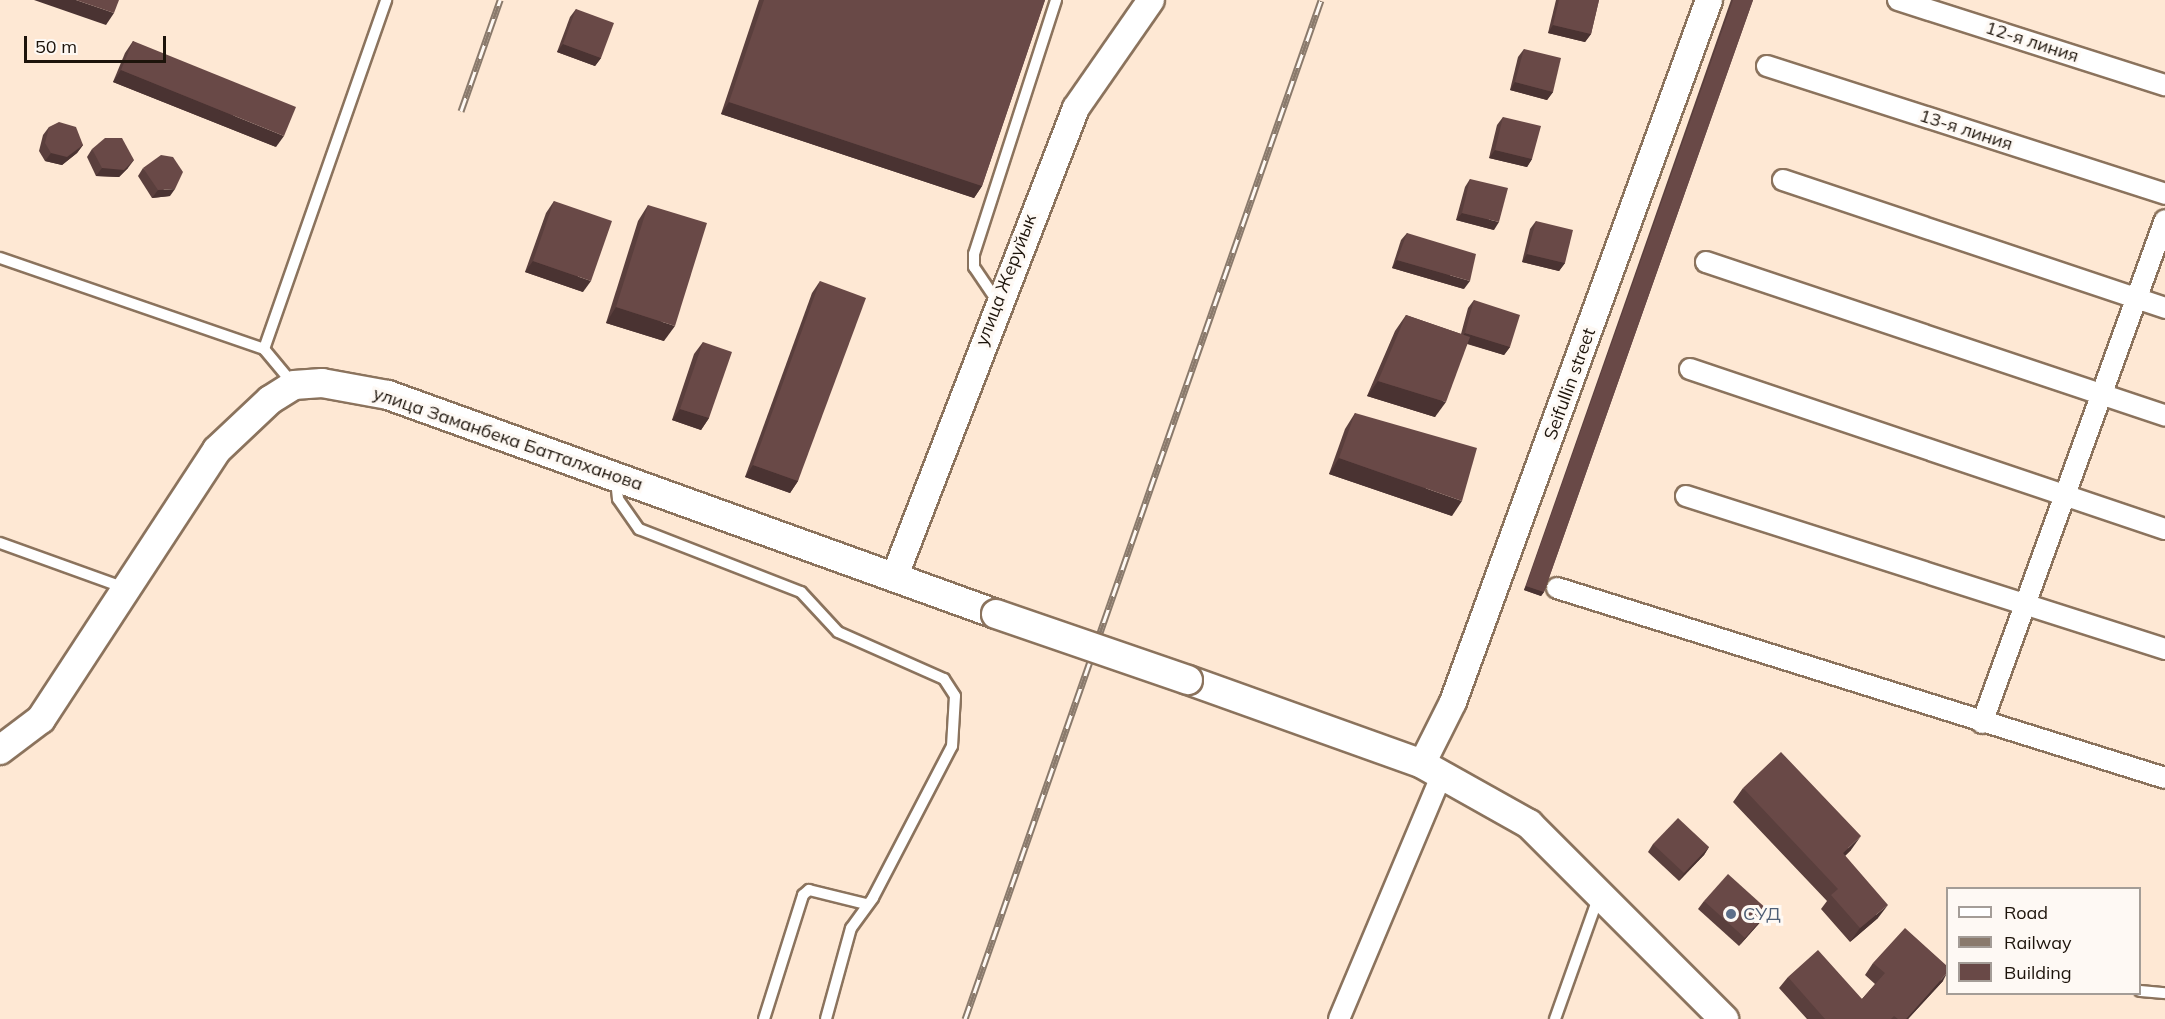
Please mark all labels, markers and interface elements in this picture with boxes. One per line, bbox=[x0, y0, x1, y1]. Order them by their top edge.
street label: 12-я линия bbox=[1983, 17, 2081, 67]
scale bar bbox=[27, 24, 170, 62]
text: 50 m bbox=[35, 35, 77, 58]
street label: 13-я линия bbox=[1917, 105, 2015, 155]
street label: улица Жеруйык bbox=[971, 211, 1041, 349]
street label: Seifullin street bbox=[1540, 325, 1600, 443]
street label: улица Заманбека Батталханова bbox=[370, 383, 646, 495]
legend bbox=[1946, 887, 2141, 995]
text: Road bbox=[2004, 901, 2048, 924]
place label: СУД bbox=[1743, 903, 1781, 925]
marker: СУД bbox=[1724, 907, 1738, 921]
text: Railway bbox=[2004, 931, 2072, 954]
text: Building bbox=[2004, 961, 2072, 984]

